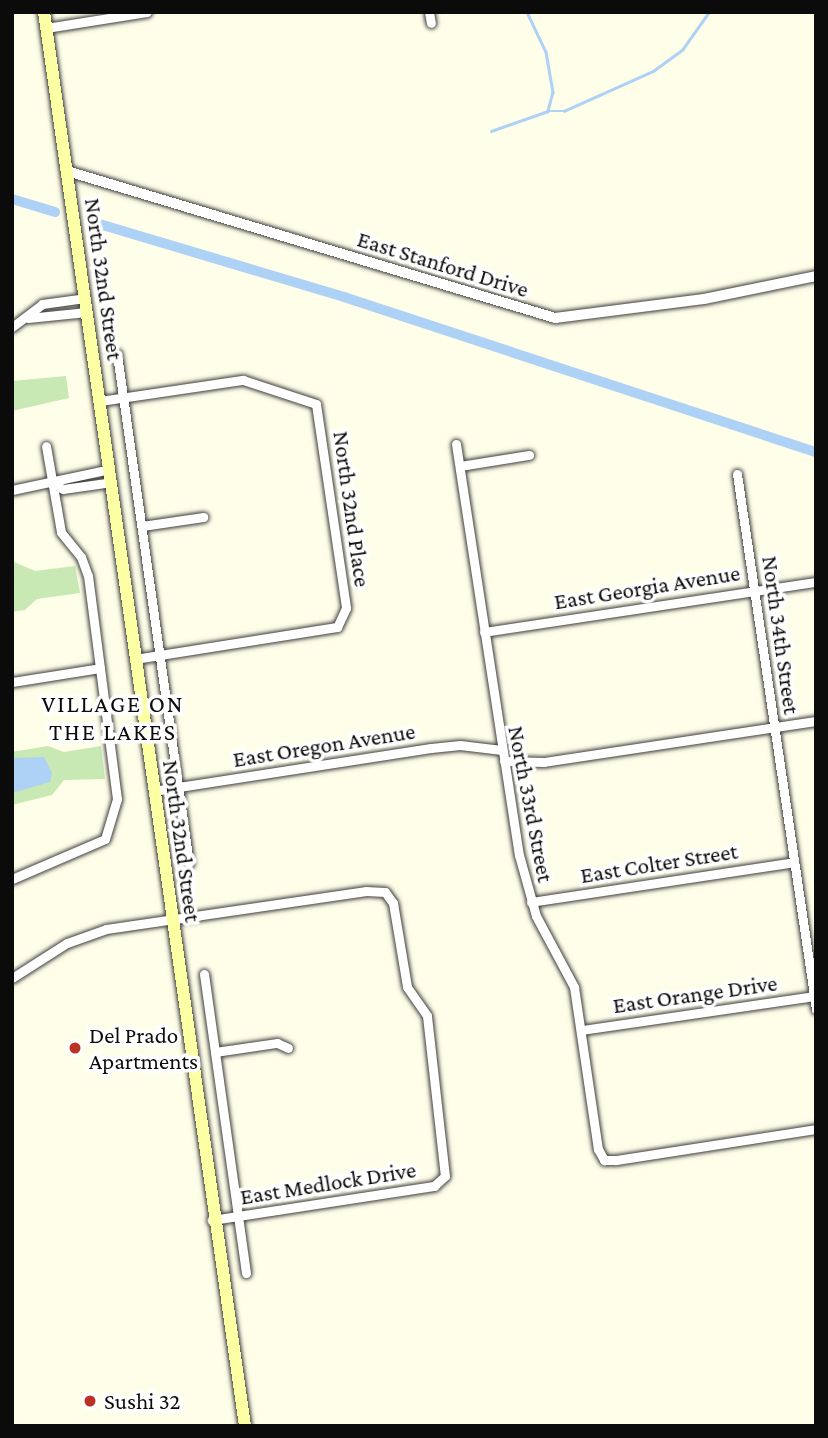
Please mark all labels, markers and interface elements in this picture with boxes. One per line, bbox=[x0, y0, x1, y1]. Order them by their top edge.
street label: North 32nd Street bbox=[79, 196, 129, 362]
street label: East Stanford Drive bbox=[354, 225, 532, 303]
street label: North 32nd Place bbox=[327, 429, 377, 589]
street label: North 34th Street bbox=[756, 554, 806, 716]
street label: East Georgia Avenue bbox=[552, 559, 742, 615]
district label: VILLAGE ON THE LAKES bbox=[43, 690, 183, 746]
street label: East Oregon Avenue bbox=[231, 717, 417, 773]
street label: North 33rd Street bbox=[502, 724, 560, 884]
street label: North 32nd Street bbox=[157, 758, 207, 924]
street label: East Colter Street bbox=[578, 837, 740, 889]
street label: East Orange Drive bbox=[611, 969, 779, 1019]
place label: Del Prado Apartments bbox=[89, 1021, 198, 1075]
marker: Del Prado Apartments bbox=[67, 1040, 83, 1056]
street label: East Medlock Drive bbox=[238, 1155, 418, 1211]
place label: Sushi 32 bbox=[104, 1387, 180, 1415]
marker: Sushi 32 bbox=[82, 1393, 98, 1409]

